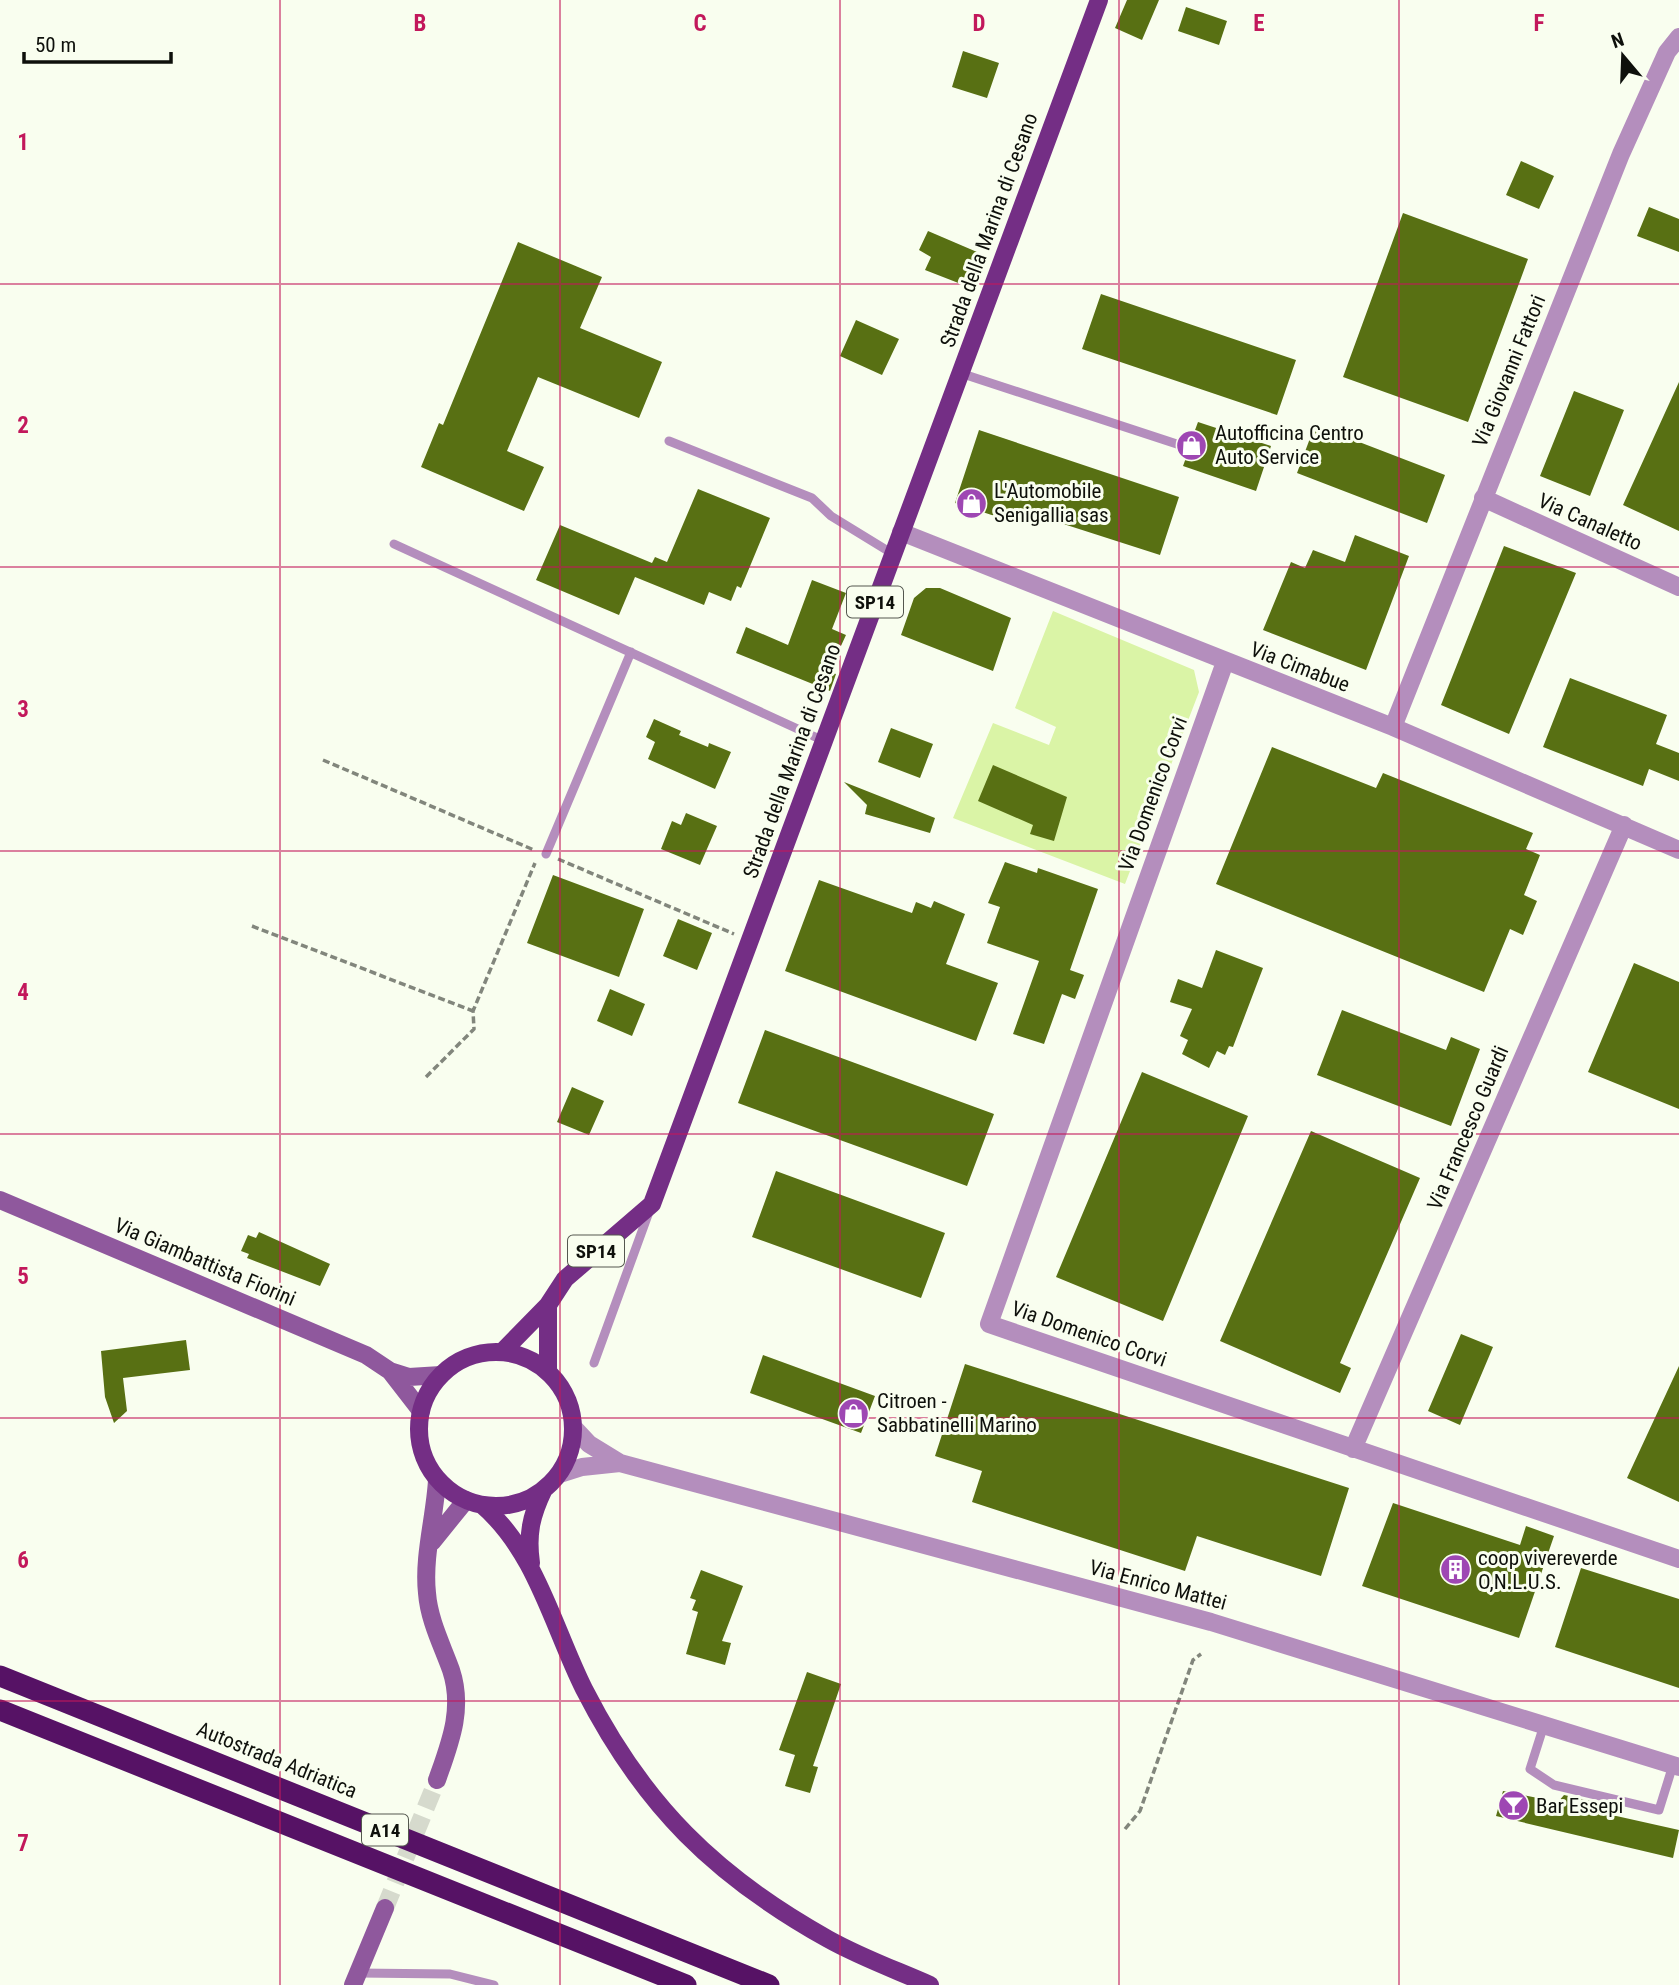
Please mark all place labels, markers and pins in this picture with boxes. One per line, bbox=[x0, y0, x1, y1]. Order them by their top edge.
place label: Autofficina Centro Auto Service bbox=[1215, 421, 1364, 469]
shop icon: Autofficina Centro Auto Service bbox=[1175, 428, 1209, 462]
place label: L'Automobile Senigallia sas bbox=[994, 479, 1109, 527]
shop icon: L'Automobile Senigallia sas bbox=[954, 486, 988, 520]
place label: Citroen - Sabbatinelli Marino bbox=[877, 1389, 1037, 1437]
shop icon: Citroen - Sabbatinelli Marino bbox=[837, 1396, 871, 1430]
place label: coop vivereverde O,N.L.U.S. bbox=[1478, 1546, 1618, 1594]
building icon: coop vivereverde O,N.L.U.S. bbox=[1438, 1553, 1472, 1587]
bar icon: Bar Essepi bbox=[1496, 1789, 1530, 1823]
place label: Bar Essepi bbox=[1536, 1794, 1623, 1818]

